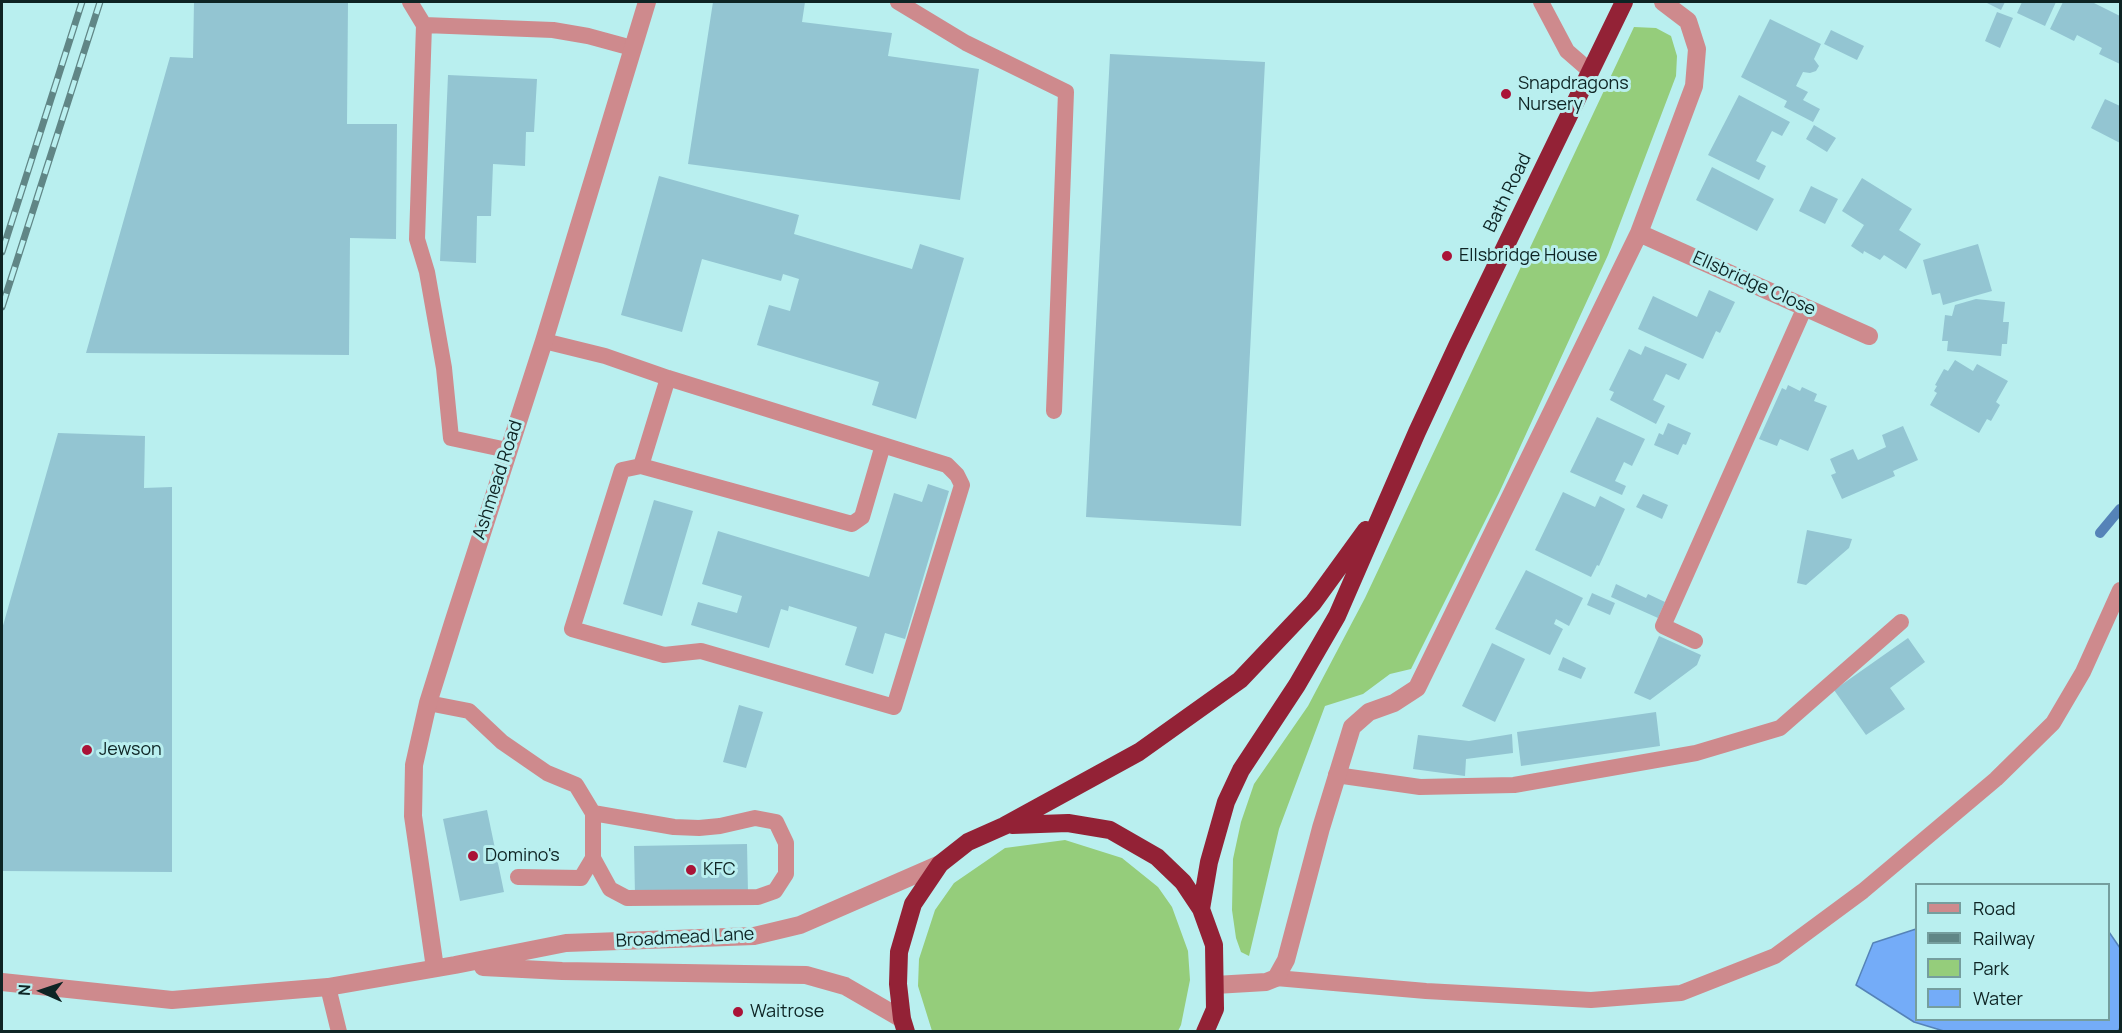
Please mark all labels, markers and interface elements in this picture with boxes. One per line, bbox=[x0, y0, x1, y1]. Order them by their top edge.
place label: Snapdragons Nursery bbox=[1518, 73, 1629, 116]
marker: Snapdragons Nursery bbox=[1499, 87, 1513, 101]
street label: Bath Road bbox=[1480, 150, 1536, 236]
place label: Ellsbridge House bbox=[1459, 245, 1598, 267]
street label: Ellsbridge Close bbox=[1689, 247, 1819, 321]
marker: Ellsbridge House bbox=[1440, 249, 1454, 263]
street label: Ashmead Road bbox=[469, 418, 527, 542]
place label: Jewson bbox=[99, 739, 162, 761]
marker: Jewson bbox=[80, 743, 94, 757]
place label: Domino's bbox=[485, 845, 560, 867]
marker: Domino's bbox=[466, 849, 480, 863]
place label: KFC bbox=[703, 859, 736, 881]
marker: KFC bbox=[684, 863, 698, 877]
legend bbox=[1915, 883, 2110, 1021]
text: Road bbox=[1973, 896, 2016, 920]
street label: Broadmead Lane bbox=[615, 924, 755, 952]
text: Railway bbox=[1973, 926, 2035, 950]
text: Park bbox=[1973, 956, 2009, 980]
north arrow bbox=[12, 961, 72, 1021]
text: N bbox=[13, 984, 35, 996]
text: Water bbox=[1973, 986, 2023, 1010]
place label: Waitrose bbox=[750, 1001, 824, 1023]
marker: Waitrose bbox=[731, 1005, 745, 1019]

